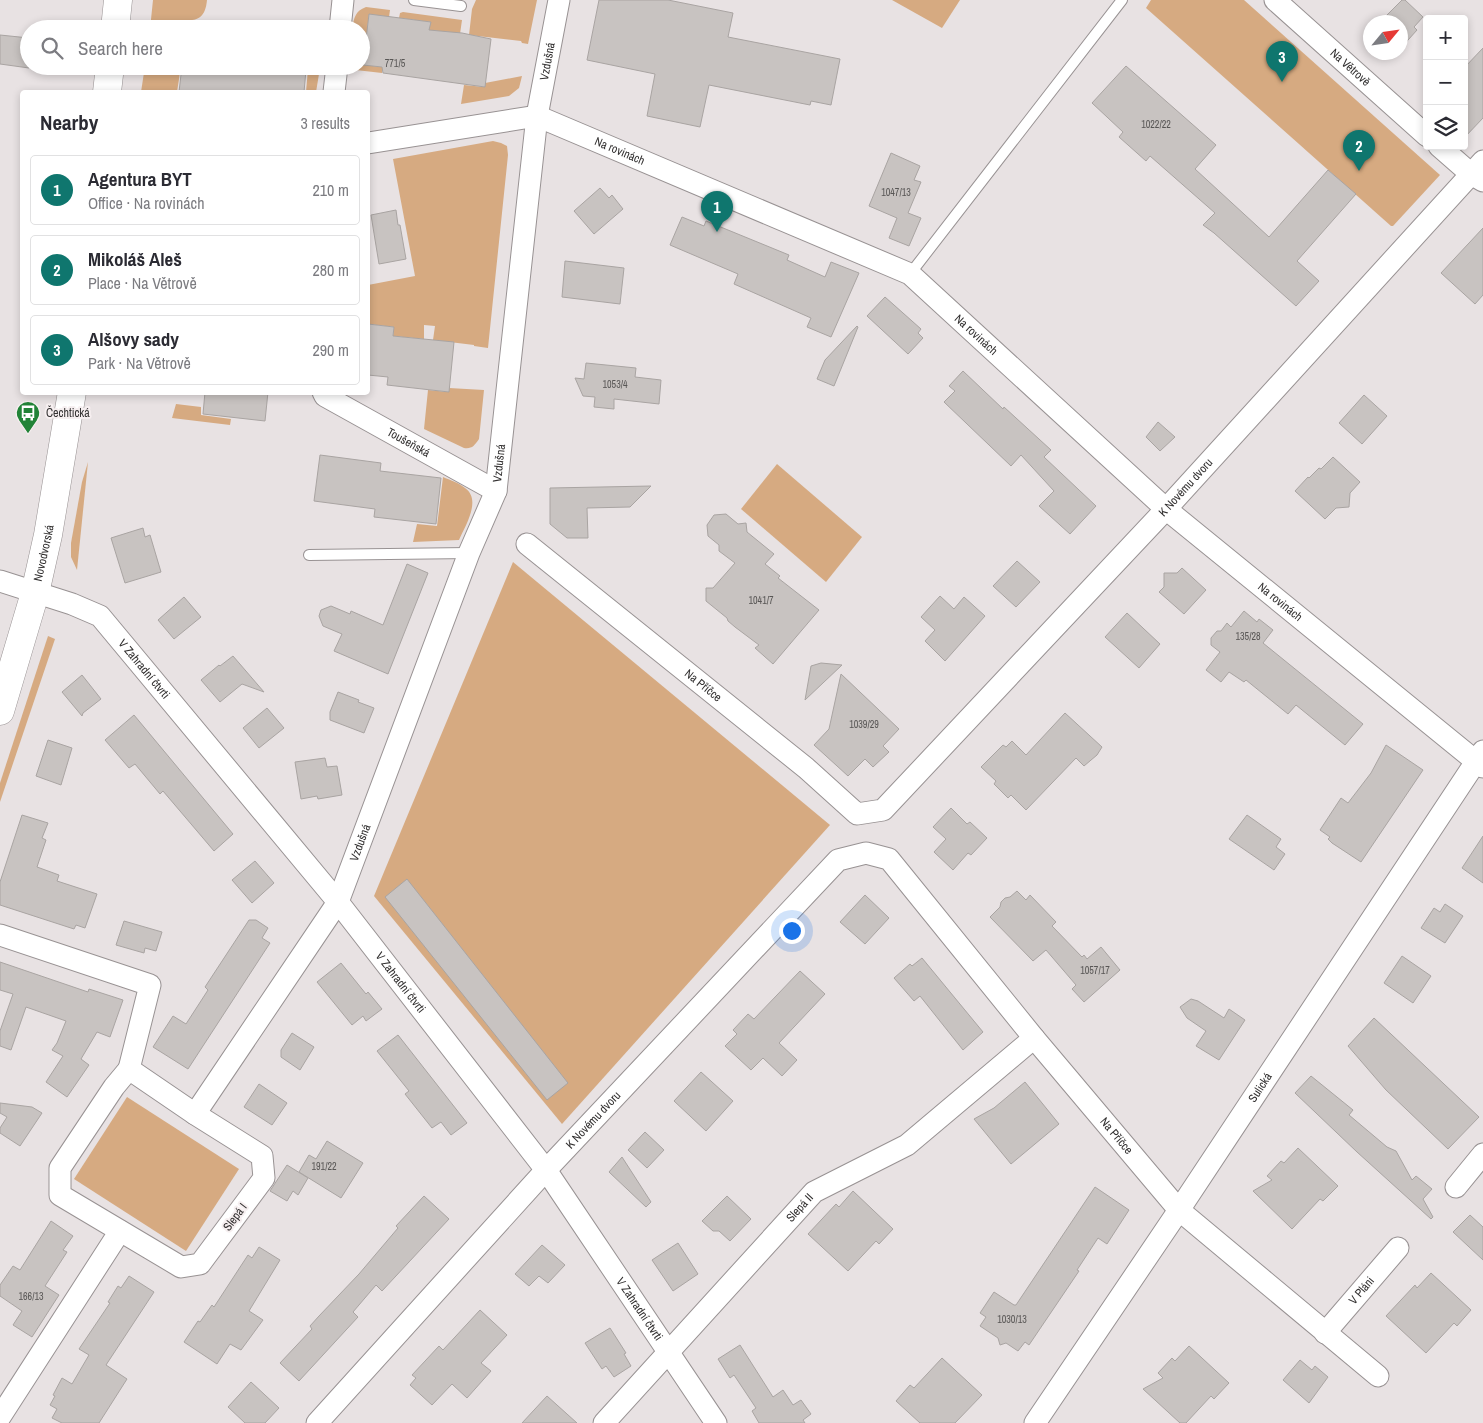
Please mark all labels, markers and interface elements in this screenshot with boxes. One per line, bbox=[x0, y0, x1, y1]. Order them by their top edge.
north arrow bbox=[1363, 15, 1408, 60]
map controls bbox=[1423, 15, 1468, 150]
button: + bbox=[1423, 15, 1468, 60]
search box bbox=[20, 20, 370, 75]
icon: search bbox=[38, 34, 66, 62]
text: Search here bbox=[78, 35, 163, 61]
street label: Vzdušná bbox=[536, 40, 559, 82]
pin: 3 bbox=[1266, 41, 1298, 82]
street label: Na Větrově bbox=[1327, 45, 1374, 90]
house number: 771/5 bbox=[385, 57, 406, 70]
button: − bbox=[1423, 60, 1468, 105]
button: layers bbox=[1423, 105, 1468, 150]
text: Nearby bbox=[40, 108, 98, 137]
text: 3 results bbox=[300, 112, 350, 134]
house number: 1022/22 bbox=[1141, 118, 1171, 131]
pin: 2 bbox=[1343, 130, 1375, 171]
street label: Na rovinách bbox=[592, 133, 647, 169]
text: Agentura BYT bbox=[88, 166, 192, 192]
text: 1 bbox=[53, 179, 61, 201]
text: 210 m bbox=[313, 179, 349, 201]
house number: 1047/13 bbox=[881, 186, 911, 199]
pin: 1 bbox=[701, 191, 733, 232]
text: Office · Na rovinách bbox=[88, 192, 204, 214]
text: Mikoláš Aleš bbox=[88, 246, 182, 272]
text: 2 bbox=[53, 259, 61, 281]
text: 280 m bbox=[313, 259, 349, 281]
text: Place · Na Větrově bbox=[88, 272, 197, 294]
street label: Na rovinách bbox=[951, 311, 1001, 359]
text: Alšovy sady bbox=[88, 326, 179, 352]
text: 3 bbox=[53, 339, 61, 361]
text: 290 m bbox=[313, 339, 349, 361]
text: Park · Na Větrově bbox=[88, 352, 191, 374]
house number: 1053/4 bbox=[602, 378, 628, 391]
bus stop icon: Čechtická bbox=[15, 400, 41, 434]
place label: Čechtická bbox=[46, 405, 90, 421]
street label: Toušeňská bbox=[384, 424, 433, 461]
street label: Vzdušná bbox=[489, 443, 509, 483]
street label: K Novému dvoru bbox=[1155, 455, 1216, 520]
street label: Novodvorská bbox=[30, 523, 58, 583]
street label: Na rovinách bbox=[1255, 579, 1306, 625]
house number: 1041/7 bbox=[748, 594, 774, 607]
house number: 135/28 bbox=[1235, 630, 1261, 643]
street label: V Zahradní čtvrti bbox=[115, 636, 174, 702]
street label: Na Příčce bbox=[681, 666, 725, 705]
house number: 1039/29 bbox=[849, 718, 879, 731]
street label: Vzdušná bbox=[346, 822, 375, 864]
your location bbox=[779, 918, 805, 944]
street label: V Zahradní čtvrti bbox=[372, 949, 429, 1016]
house number: 1057/17 bbox=[1080, 964, 1110, 977]
street label: Sulická bbox=[1245, 1069, 1276, 1105]
street label: K Novému dvoru bbox=[562, 1088, 624, 1152]
street label: Na Příčce bbox=[1096, 1114, 1136, 1157]
house number: 191/22 bbox=[311, 1160, 337, 1173]
street label: Slepá II bbox=[783, 1190, 817, 1225]
street label: Slepá I bbox=[219, 1200, 251, 1234]
street label: V Pláni bbox=[1345, 1273, 1378, 1308]
street label: V Zahradní čtvrti bbox=[613, 1274, 666, 1344]
house number: 166/13 bbox=[18, 1290, 44, 1303]
house number: 1030/13 bbox=[997, 1313, 1027, 1326]

